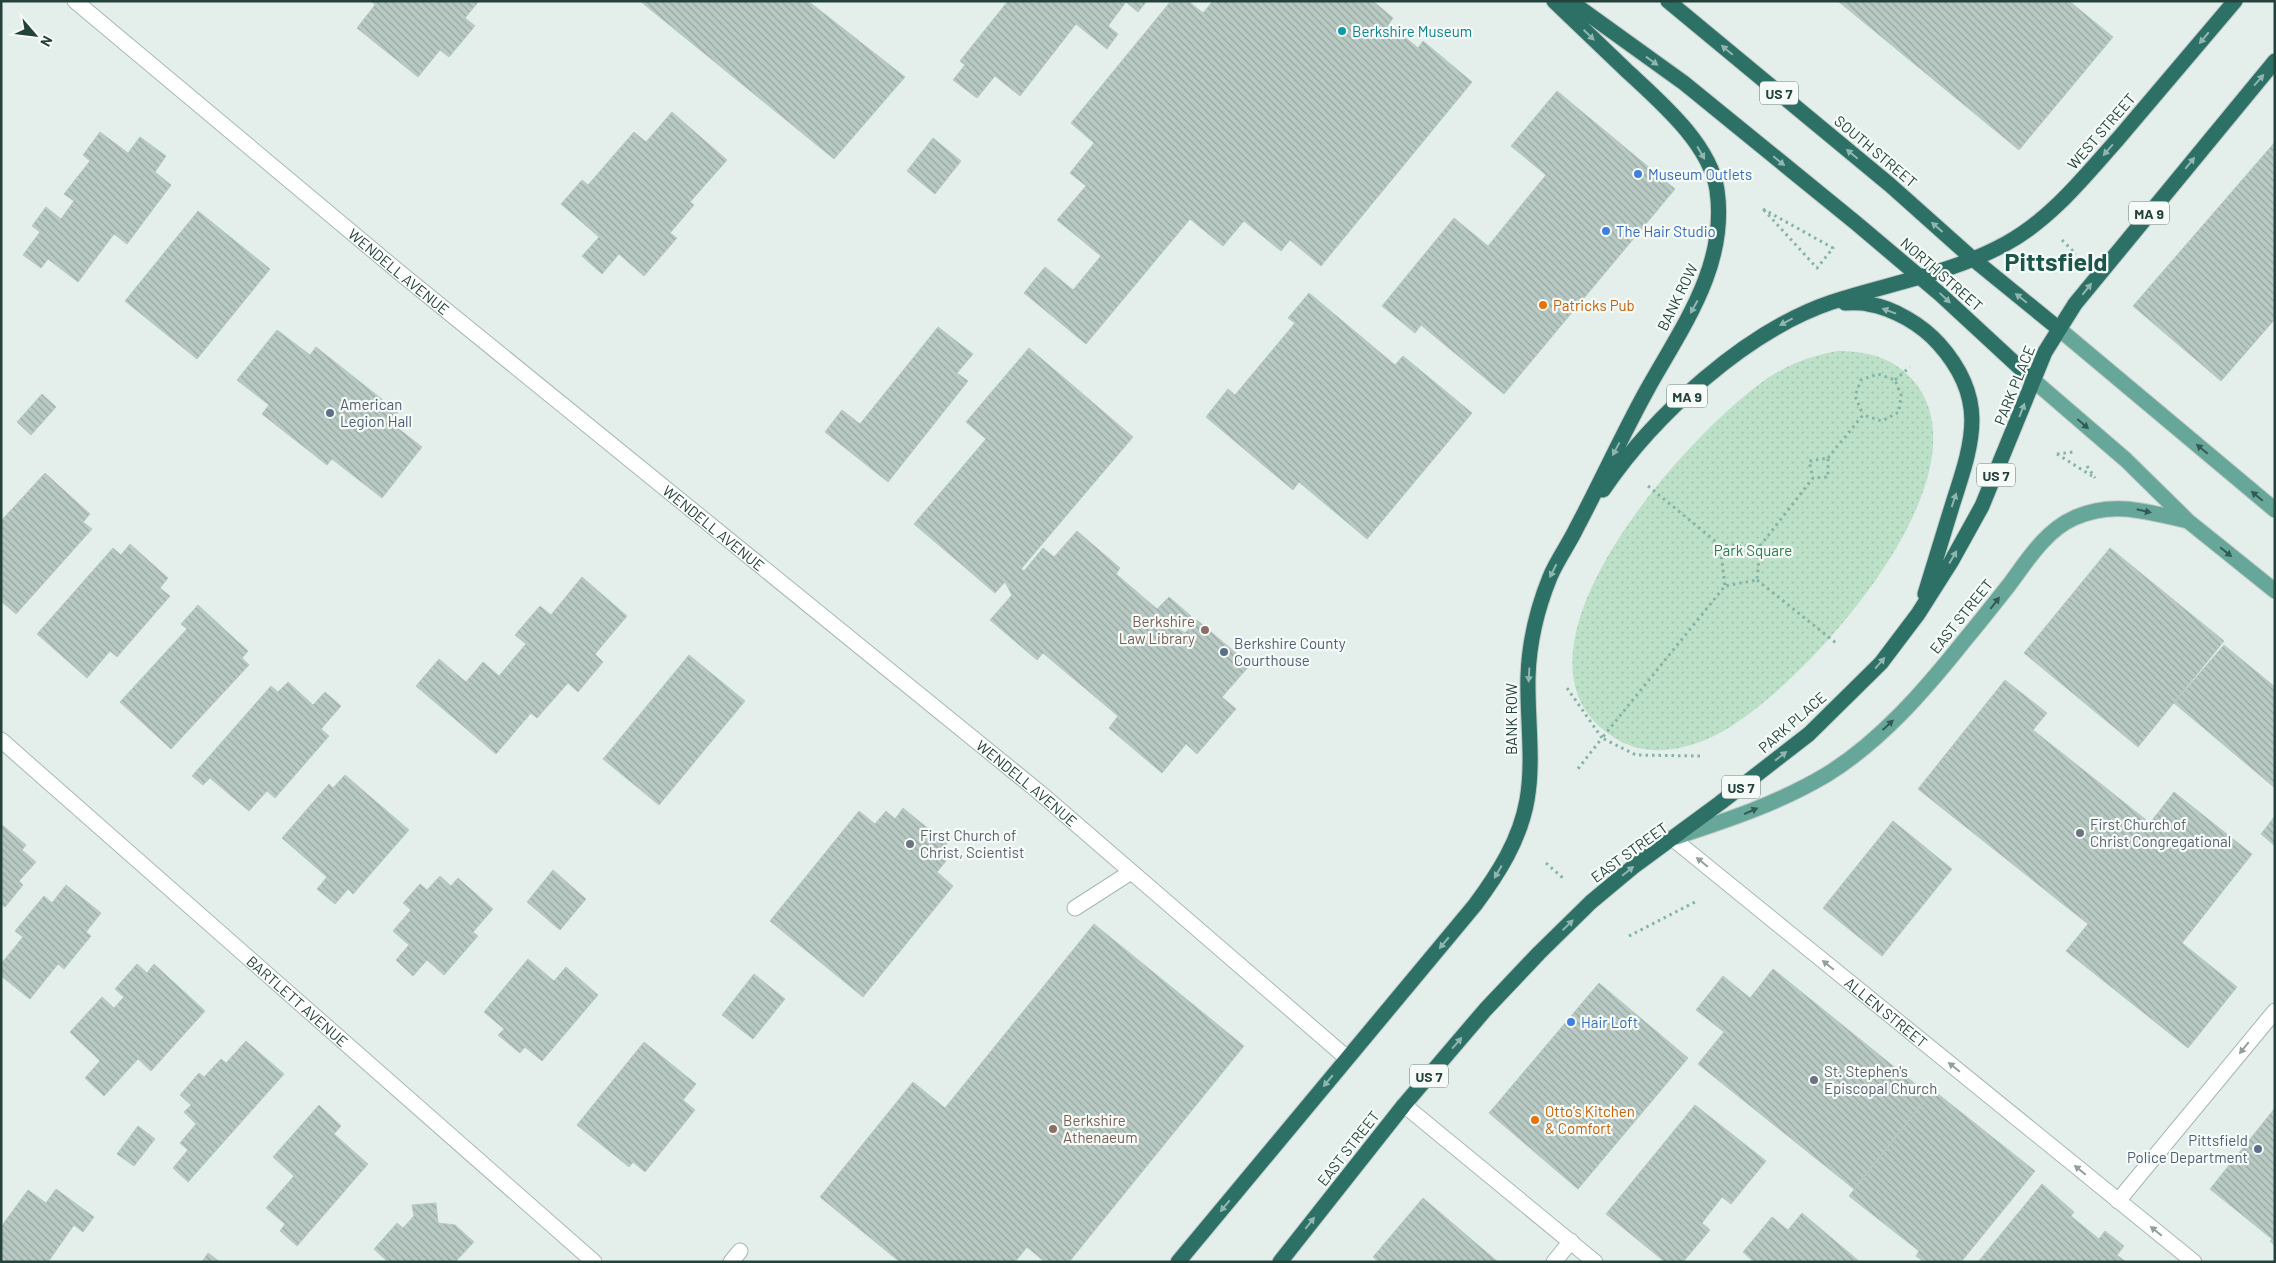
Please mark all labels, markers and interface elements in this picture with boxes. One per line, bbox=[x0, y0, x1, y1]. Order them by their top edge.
north arrow bbox=[10, 10, 60, 60]
place label: Berkshire Museum bbox=[1352, 22, 1472, 40]
marker: Berkshire Museum bbox=[1336, 25, 1348, 37]
one-way arrow bbox=[1583, 29, 1595, 41]
one-way arrow bbox=[2198, 32, 2210, 44]
text: N bbox=[37, 33, 57, 49]
one-way arrow bbox=[1721, 45, 1734, 56]
one-way arrow bbox=[1645, 55, 1658, 66]
one-way arrow bbox=[2253, 74, 2264, 87]
road number: US 7 bbox=[1760, 82, 1798, 105]
street label: WEST STREET bbox=[2063, 89, 2139, 173]
street label: SOUTH STREET bbox=[1831, 111, 1921, 191]
one-way arrow bbox=[2103, 143, 2114, 156]
one-way arrow bbox=[1696, 146, 1705, 159]
one-way arrow bbox=[1846, 149, 1859, 160]
one-way arrow bbox=[1773, 156, 1786, 167]
one-way arrow bbox=[2185, 157, 2196, 170]
place label: Museum Outlets bbox=[1648, 165, 1752, 183]
marker: Museum Outlets bbox=[1632, 168, 1644, 180]
road number: MA 9 bbox=[2129, 202, 2169, 224]
one-way arrow bbox=[1931, 221, 1943, 233]
place label: The Hair Studio bbox=[1616, 222, 1716, 240]
street label: WENDELL AVENUE bbox=[345, 225, 453, 318]
marker: The Hair Studio bbox=[1600, 225, 1612, 237]
street label: NORTH STREET bbox=[1897, 233, 1987, 315]
district label: Pittsfield bbox=[2005, 246, 2107, 276]
street label: BANK ROW bbox=[1653, 261, 1701, 333]
one-way arrow bbox=[2082, 283, 2093, 296]
one-way arrow bbox=[1939, 292, 1951, 304]
one-way arrow bbox=[2015, 293, 2028, 304]
place label: Patricks Pub bbox=[1553, 296, 1635, 314]
marker: Patricks Pub bbox=[1537, 299, 1549, 311]
one-way arrow bbox=[1690, 300, 1698, 314]
one-way arrow bbox=[1882, 307, 1896, 315]
one-way arrow bbox=[1780, 317, 1793, 326]
street label: PARK PLACE bbox=[1990, 343, 2038, 427]
road number: MA 9 bbox=[1667, 384, 1707, 408]
place label: American Legion Hall bbox=[340, 395, 412, 430]
one-way arrow bbox=[2018, 403, 2026, 417]
marker: American Legion Hall bbox=[324, 407, 336, 419]
one-way arrow bbox=[2076, 418, 2088, 430]
one-way arrow bbox=[1612, 442, 1620, 457]
one-way arrow bbox=[2195, 444, 2208, 455]
road number: US 7 bbox=[1977, 464, 2015, 486]
street label: WENDELL AVENUE bbox=[659, 481, 768, 574]
one-way arrow bbox=[2251, 490, 2264, 501]
one-way arrow bbox=[1951, 493, 1959, 508]
one-way arrow bbox=[2137, 507, 2152, 515]
park label: Park Square bbox=[1714, 541, 1792, 559]
one-way arrow bbox=[2219, 546, 2232, 557]
one-way arrow bbox=[1949, 551, 1958, 564]
one-way arrow bbox=[1549, 564, 1557, 578]
street label: EAST STREET bbox=[1926, 575, 1996, 657]
one-way arrow bbox=[1989, 597, 2000, 610]
place label: Berkshire Law Library bbox=[1119, 612, 1195, 647]
marker: Berkshire Law Library bbox=[1199, 624, 1211, 636]
place label: Berkshire County Courthouse bbox=[1234, 634, 1346, 669]
marker: Berkshire County Courthouse bbox=[1218, 646, 1230, 658]
one-way arrow bbox=[1875, 656, 1886, 669]
one-way arrow bbox=[1524, 667, 1532, 683]
street label: BANK ROW bbox=[1502, 683, 1520, 755]
street label: PARK PLACE bbox=[1754, 688, 1830, 756]
one-way arrow bbox=[1881, 719, 1893, 731]
street label: WENDELL AVENUE bbox=[973, 736, 1081, 830]
one-way arrow bbox=[1774, 750, 1787, 761]
road number: US 7 bbox=[1722, 776, 1760, 799]
one-way arrow bbox=[1744, 807, 1758, 815]
place label: First Church of Christ Congregational bbox=[2090, 815, 2231, 850]
street label: EAST STREET bbox=[1587, 818, 1671, 886]
place label: First Church of Christ, Scientist bbox=[920, 826, 1025, 861]
marker: First Church of Christ Congregational bbox=[2074, 827, 2086, 839]
marker: First Church of Christ, Scientist bbox=[904, 838, 916, 850]
one-way arrow bbox=[1696, 857, 1709, 868]
one-way arrow bbox=[1494, 865, 1502, 880]
one-way arrow bbox=[1622, 866, 1635, 877]
one-way arrow bbox=[1562, 919, 1574, 931]
one-way arrow bbox=[1438, 936, 1449, 949]
street label: BARTLETT AVENUE bbox=[243, 952, 352, 1050]
one-way arrow bbox=[1822, 959, 1835, 970]
street label: ALLEN STREET bbox=[1841, 973, 1931, 1051]
place label: Hair Loft bbox=[1581, 1013, 1638, 1031]
marker: Hair Loft bbox=[1565, 1016, 1577, 1028]
one-way arrow bbox=[1451, 1037, 1462, 1049]
one-way arrow bbox=[2238, 1041, 2249, 1054]
place label: St. Stephen's Episcopal Church bbox=[1824, 1062, 1937, 1097]
one-way arrow bbox=[1948, 1062, 1961, 1073]
road number: US 7 bbox=[1410, 1064, 1448, 1088]
one-way arrow bbox=[1323, 1074, 1334, 1087]
marker: St. Stephen's Episcopal Church bbox=[1808, 1074, 1820, 1086]
place label: Otto's Kitchen & Comfort bbox=[1545, 1102, 1635, 1137]
street label: EAST STREET bbox=[1313, 1107, 1383, 1189]
place label: Berkshire Athenaeum bbox=[1063, 1111, 1138, 1146]
marker: Otto's Kitchen & Comfort bbox=[1529, 1114, 1541, 1126]
marker: Berkshire Athenaeum bbox=[1047, 1123, 1059, 1135]
place label: Pittsfield Police Department bbox=[2127, 1131, 2248, 1166]
marker: Pittsfield Police Department bbox=[2252, 1143, 2264, 1155]
one-way arrow bbox=[2074, 1164, 2087, 1175]
one-way arrow bbox=[1219, 1199, 1230, 1212]
one-way arrow bbox=[1305, 1217, 1316, 1230]
one-way arrow bbox=[2150, 1226, 2163, 1237]

